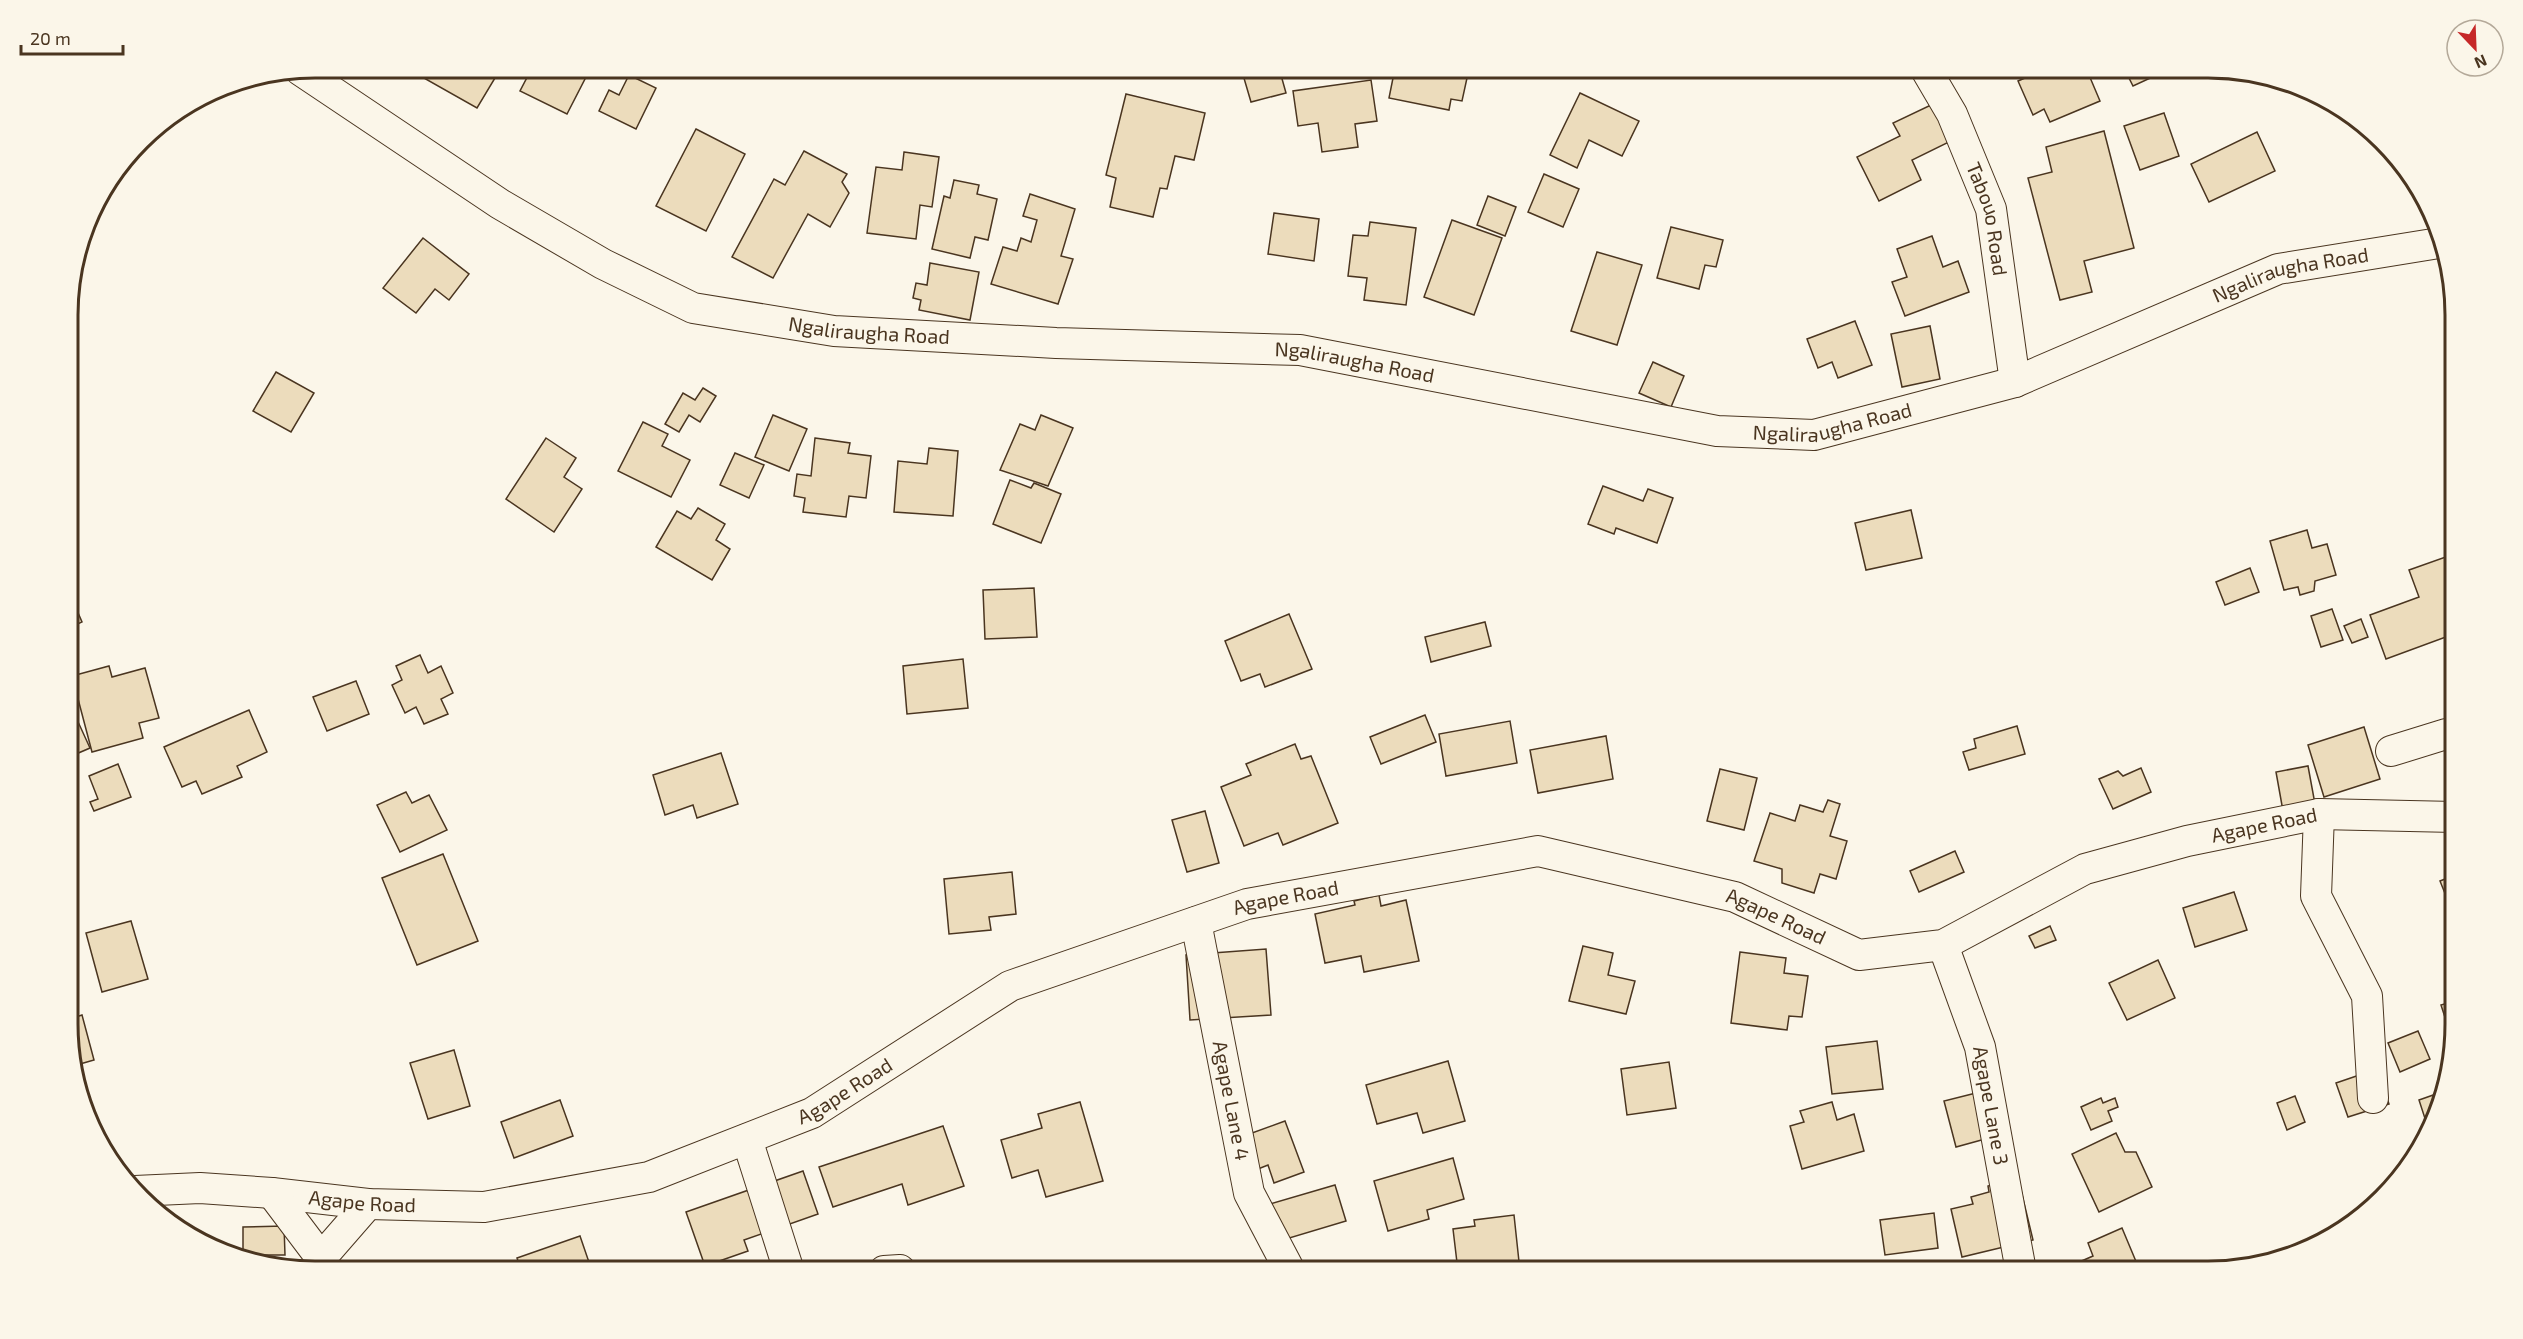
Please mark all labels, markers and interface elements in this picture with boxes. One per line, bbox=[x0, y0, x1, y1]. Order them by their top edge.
scale bar bbox=[21, 18, 123, 56]
north arrow bbox=[2445, 18, 2505, 78]
text: 20 m bbox=[30, 27, 71, 49]
text: N bbox=[2472, 51, 2490, 73]
street label: Tabouo Road bbox=[1962, 158, 2013, 277]
street label: Ngaliraugha Road bbox=[2208, 242, 2370, 307]
street label: Ngaliraugha Road bbox=[787, 311, 950, 348]
street label: Ngaliraugha Road bbox=[1274, 336, 1436, 387]
street label: Ngaliraugha Road bbox=[1752, 397, 1914, 446]
street label: Agape Road bbox=[2209, 802, 2319, 847]
street label: Agape Road bbox=[1229, 875, 1340, 919]
street label: Agape Road bbox=[1724, 882, 1830, 949]
street label: Agape Lane 4 bbox=[1208, 1038, 1255, 1162]
street label: Agape Lane 3 bbox=[1969, 1044, 2014, 1167]
street label: Agape Road bbox=[794, 1052, 896, 1129]
street label: Agape Road bbox=[308, 1184, 416, 1216]

